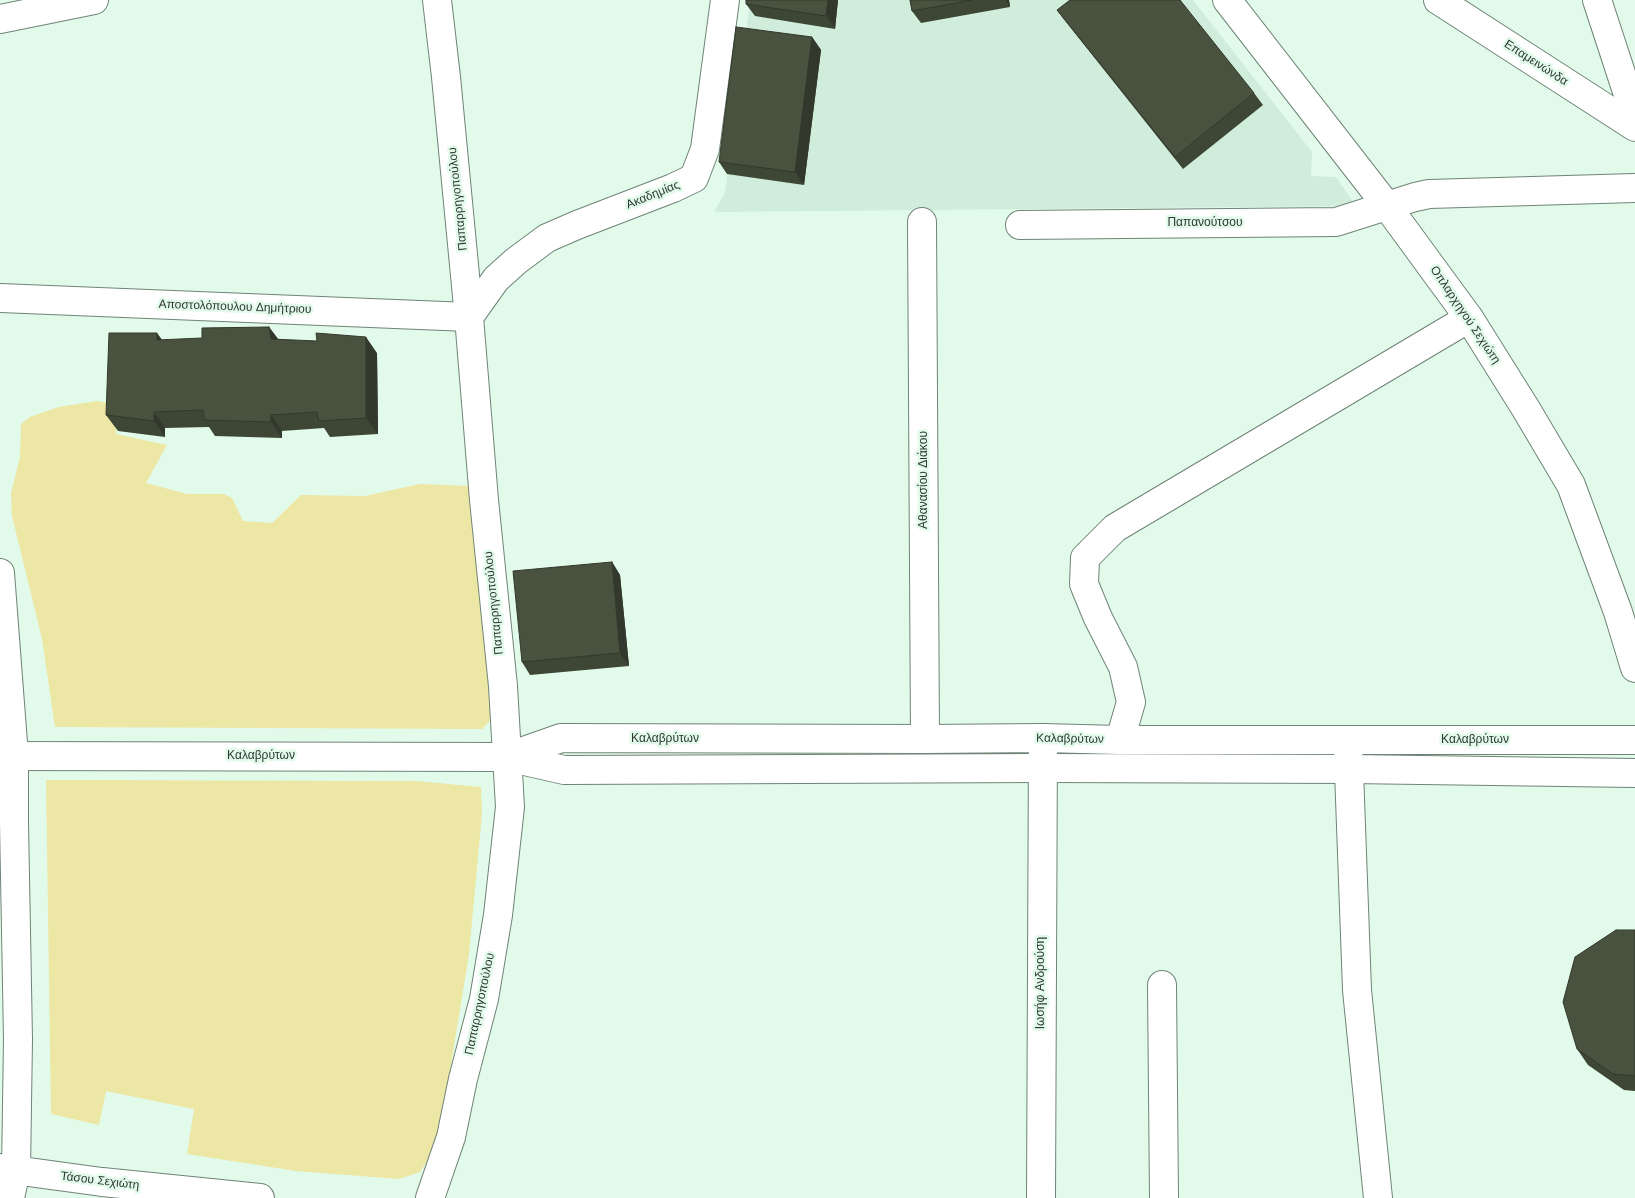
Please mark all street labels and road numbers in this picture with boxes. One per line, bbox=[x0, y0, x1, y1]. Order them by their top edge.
street label: Επαμεινώνδα bbox=[1501, 37, 1571, 89]
street label: Παπαρρηγοπούλου bbox=[445, 147, 471, 251]
street label: Ακαδημίας bbox=[624, 178, 682, 212]
street label: Παπανούτσου bbox=[1167, 216, 1243, 230]
street label: Οπλαρχηγού Σεχιώτη bbox=[1427, 263, 1503, 367]
street label: Αποστολόπουλου Δημήτριου bbox=[158, 297, 312, 317]
street label: Αθανασίου Διάκου bbox=[917, 431, 931, 529]
street label: Παπαρρηγοπούλου bbox=[481, 551, 507, 655]
street label: Καλαβρύτων bbox=[1036, 731, 1104, 747]
street label: Καλαβρύτων bbox=[631, 732, 699, 746]
street label: Καλαβρύτων bbox=[1441, 733, 1509, 747]
street label: Καλαβρύτων bbox=[227, 749, 295, 763]
street label: Ιωσήφ Ανδρούση bbox=[1034, 937, 1048, 1029]
street label: Παπαρρηγοπούλου bbox=[462, 952, 498, 1056]
street label: Τάσου Σεχιώτη bbox=[60, 1169, 140, 1193]

